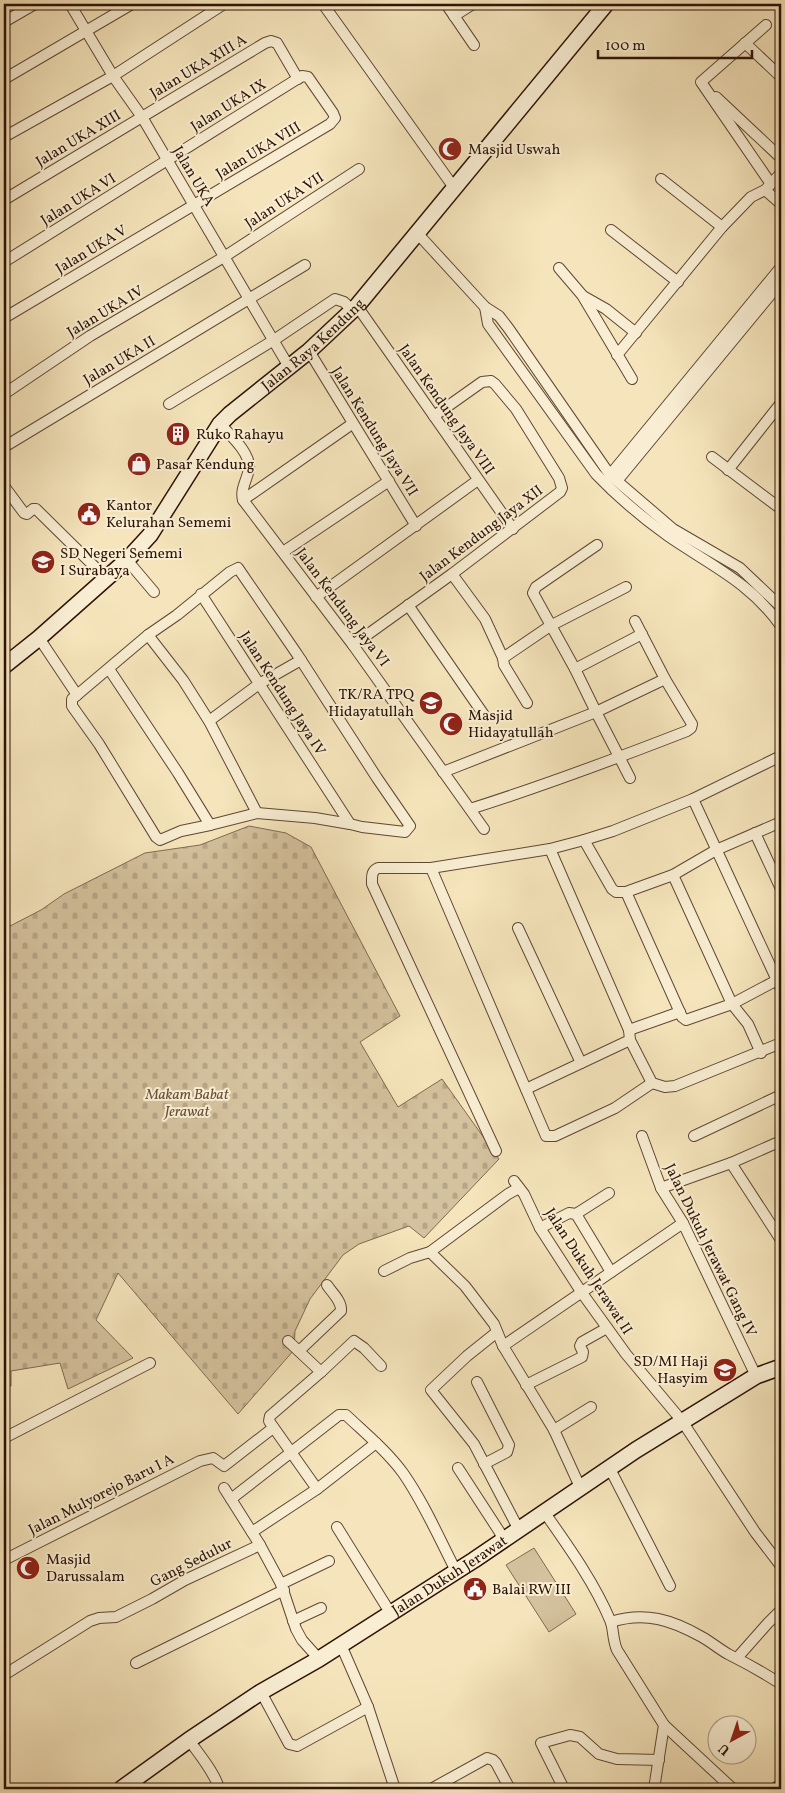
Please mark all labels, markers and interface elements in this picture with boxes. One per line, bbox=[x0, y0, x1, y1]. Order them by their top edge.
scale bar bbox=[598, 28, 751, 60]
street label: Jalan UKA XIII A bbox=[146, 30, 252, 105]
text: 100 m bbox=[605, 36, 645, 57]
street label: Jalan UKA IX bbox=[187, 75, 271, 138]
street label: Jalan UKA XIII bbox=[32, 106, 125, 173]
street label: Jalan UKA VIII bbox=[212, 118, 305, 185]
mosque icon: Masjid Uswah bbox=[437, 136, 463, 162]
place label: Masjid Uswah bbox=[468, 140, 560, 161]
street label: Jalan UKA bbox=[166, 143, 219, 211]
street label: Jalan UKA VII bbox=[241, 168, 329, 235]
street label: Jalan UKA VI bbox=[37, 169, 121, 232]
street label: Jalan UKA V bbox=[52, 221, 131, 280]
street label: Jalan UKA IV bbox=[64, 281, 148, 343]
street label: Jalan Raya Kendung bbox=[258, 294, 371, 397]
street label: Jalan UKA II bbox=[80, 331, 160, 391]
street label: Jalan Kendung Jaya VIII bbox=[393, 340, 499, 479]
street label: Jalan Kendung Jaya VII bbox=[325, 363, 422, 501]
building icon: Ruko Rahayu bbox=[165, 421, 191, 447]
place label: Ruko Rahayu bbox=[196, 425, 284, 446]
shop icon: Pasar Kendung bbox=[126, 451, 152, 477]
place label: Pasar Kendung bbox=[156, 455, 255, 476]
street label: Jalan Kendung Jaya XII bbox=[416, 481, 548, 588]
place label: Kantor Kelurahan Sememi bbox=[106, 496, 231, 534]
public building icon: Kantor Kelurahan Sememi bbox=[76, 501, 102, 527]
place label: SD Negeri Sememi I Surabaya bbox=[60, 544, 183, 582]
street label: Jalan Kendung Jaya VI bbox=[290, 544, 394, 672]
school or university icon: SD Negeri Sememi I Surabaya bbox=[30, 549, 56, 575]
street label: Jalan Kendung Jaya IV bbox=[234, 627, 330, 760]
place label: TK/RA TPQ Hidayatullah bbox=[328, 685, 415, 723]
school or university icon: TK/RA TPQ Hidayatullah bbox=[418, 690, 444, 716]
place label: Masjid Hidayatullah bbox=[468, 706, 554, 744]
mosque icon: Masjid Hidayatullah bbox=[438, 711, 464, 737]
park label: Makam Babat Jerawat bbox=[145, 1085, 230, 1123]
street label: Jalan Dukuh Jerawat Gang IV bbox=[658, 1160, 761, 1341]
street label: Jalan Dukuh Jerawat II bbox=[539, 1204, 637, 1339]
place label: SD/MI Haji Hasyim bbox=[633, 1352, 708, 1390]
school or university icon: SD/MI Haji Hasyim bbox=[712, 1357, 738, 1383]
street label: Jalan Mulyorejo Baru I A bbox=[25, 1449, 179, 1541]
street label: Jalan Dukuh Jerawat bbox=[388, 1531, 512, 1622]
street label: Gang Sedulur bbox=[147, 1534, 236, 1593]
place label: Masjid Darussalam bbox=[46, 1550, 125, 1588]
mosque icon: Masjid Darussalam bbox=[15, 1555, 41, 1581]
public building icon: Balai RW III bbox=[462, 1576, 488, 1602]
place label: Balai RW III bbox=[492, 1580, 571, 1601]
north arrow bbox=[708, 1716, 758, 1766]
text: U bbox=[715, 1738, 734, 1759]

